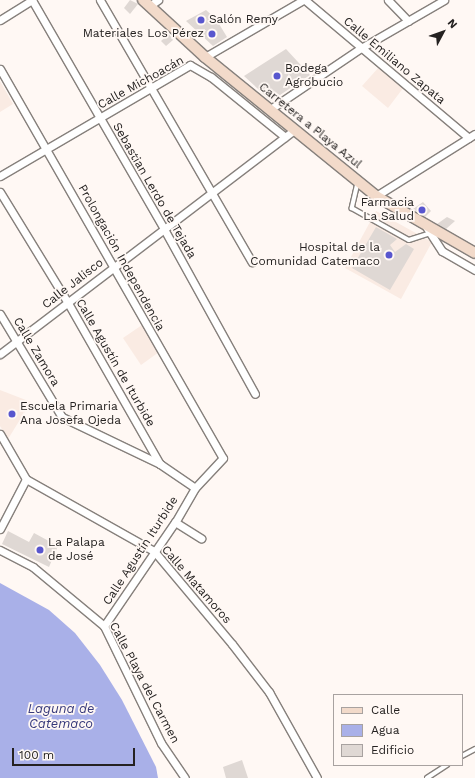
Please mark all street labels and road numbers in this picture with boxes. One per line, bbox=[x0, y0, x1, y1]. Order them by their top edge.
street label: Calle Emiliano Zapata bbox=[340, 14, 448, 108]
street label: Calle Michoacán bbox=[96, 53, 186, 113]
street label: Carretera a Playa Azul bbox=[255, 80, 365, 172]
street label: Sebastian Lerdo de Tejada bbox=[109, 120, 199, 262]
street label: Prolongación Independencia bbox=[75, 182, 167, 334]
street label: Calle Jalisco bbox=[39, 256, 107, 312]
street label: Calle Agustín de Iturbide bbox=[72, 296, 158, 430]
street label: Calle Zamora bbox=[10, 315, 62, 389]
street label: Calle Agustín Iturbide bbox=[100, 494, 182, 608]
street label: Calle Matamoros bbox=[158, 543, 234, 627]
street label: Calle Playa del Carmen bbox=[106, 620, 182, 746]

